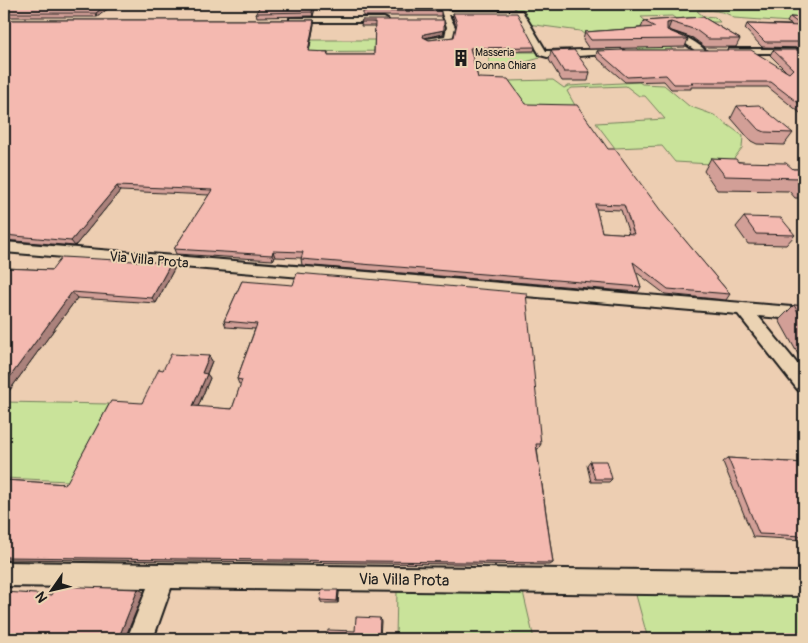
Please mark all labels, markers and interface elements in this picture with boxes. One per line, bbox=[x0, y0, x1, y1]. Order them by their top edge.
place label: Masseria Donna Chiara bbox=[475, 46, 536, 72]
building icon: Masseria Donna Chiara bbox=[451, 48, 471, 68]
street label: Via Villa Prota bbox=[109, 248, 189, 272]
north arrow bbox=[28, 566, 78, 616]
street label: Via Villa Prota bbox=[358, 569, 450, 591]
text: N bbox=[32, 588, 51, 606]

